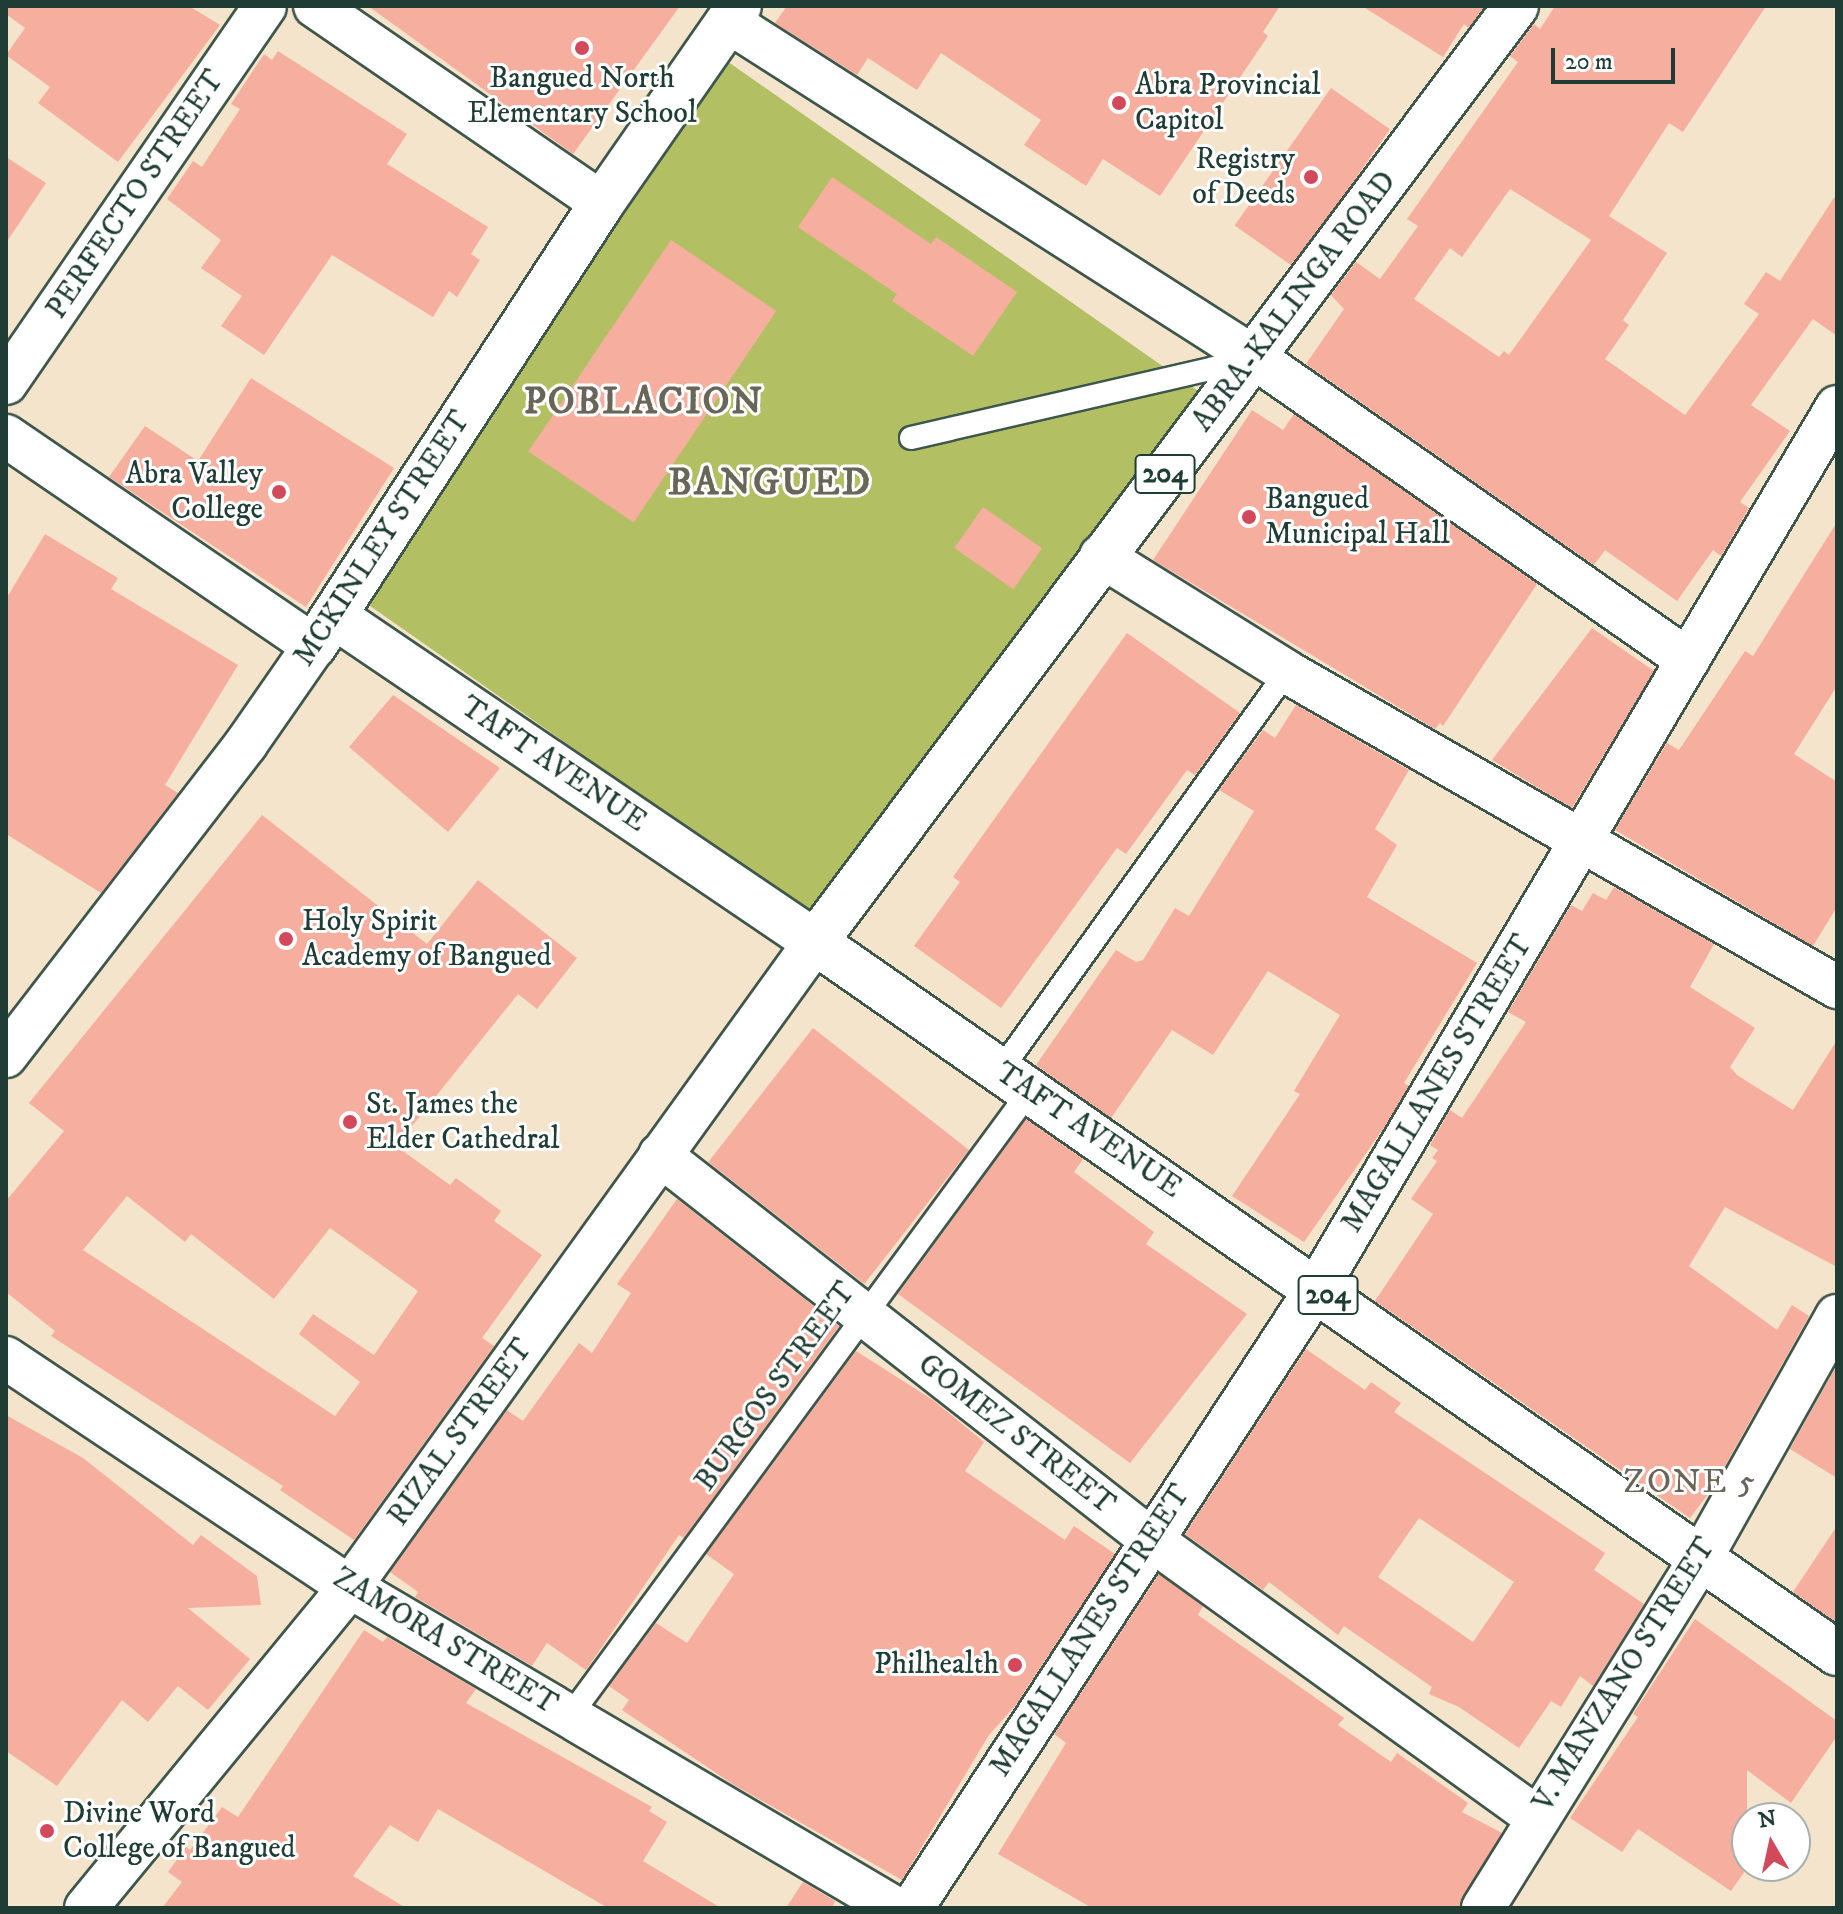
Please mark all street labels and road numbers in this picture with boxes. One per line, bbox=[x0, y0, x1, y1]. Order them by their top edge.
street label: PERFECTO STREET bbox=[39, 64, 233, 326]
street label: ABRA-KALINGA ROAD bbox=[1185, 165, 1405, 439]
street label: MCKINLEY STREET bbox=[287, 405, 479, 673]
road number: 204 bbox=[1133, 450, 1197, 498]
street label: TAFT AVENUE bbox=[453, 690, 653, 840]
street label: MAGALLANES STREET bbox=[1335, 929, 1541, 1239]
street label: TAFT AVENUE bbox=[988, 1056, 1188, 1206]
road number: 204 bbox=[1296, 1271, 1360, 1319]
street label: BURGOS STREET bbox=[688, 1275, 864, 1499]
street label: RIZAL STREET bbox=[381, 1332, 541, 1534]
street label: GOMEZ STREET bbox=[910, 1347, 1122, 1523]
street label: MAGALLANES STREET bbox=[983, 1478, 1199, 1784]
street label: V. MANZANO STREET bbox=[1526, 1531, 1724, 1819]
street label: ZAMORA STREET bbox=[326, 1561, 564, 1723]

